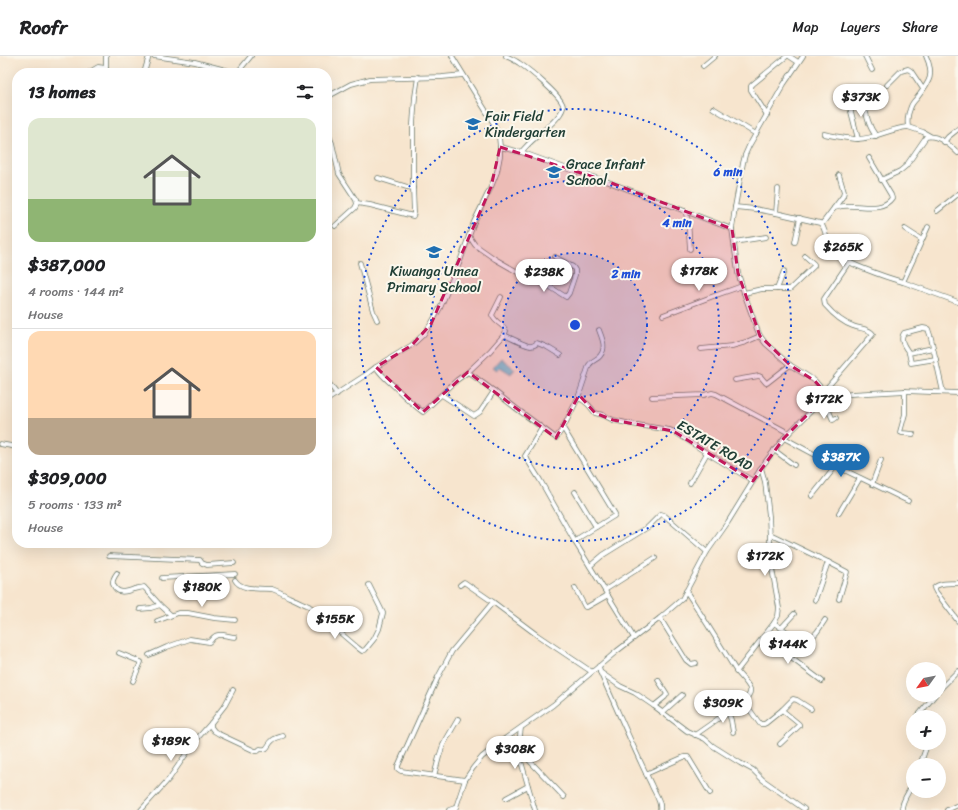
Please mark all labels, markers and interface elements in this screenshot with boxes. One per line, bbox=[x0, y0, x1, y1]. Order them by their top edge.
text: Roofr bbox=[20, 11, 67, 44]
text: Map bbox=[793, 15, 818, 40]
text: Layers bbox=[840, 15, 880, 40]
text: Share bbox=[902, 15, 938, 40]
text: 13 homes bbox=[28, 77, 95, 107]
icon: filters bbox=[294, 81, 316, 103]
pin: $373K bbox=[833, 84, 889, 118]
text: $373K bbox=[842, 85, 880, 108]
place label: Fair Field Kindergarten bbox=[485, 104, 566, 145]
school or university icon: Fair Field Kindergarten bbox=[464, 115, 482, 133]
icon: home bbox=[136, 144, 208, 216]
place label: Grace Infant School bbox=[566, 152, 646, 193]
text: 6 min bbox=[713, 161, 743, 183]
school or university icon: Grace Infant School bbox=[545, 163, 563, 181]
text: 4 min bbox=[661, 212, 692, 234]
pin: $265K bbox=[815, 234, 871, 268]
text: $265K bbox=[823, 235, 863, 258]
school or university icon: Kiwanga Umea Primary School bbox=[425, 243, 443, 261]
text: $387,000 bbox=[28, 250, 106, 280]
pin: $178K bbox=[671, 258, 727, 292]
place label: Kiwanga Umea Primary School bbox=[387, 259, 482, 300]
pin: $238K bbox=[516, 259, 572, 293]
text: $178K bbox=[680, 259, 718, 282]
text: $238K bbox=[524, 260, 564, 283]
text: 2 min bbox=[610, 263, 641, 285]
text: 4 rooms · 144 m² bbox=[28, 280, 124, 303]
text: House bbox=[28, 303, 63, 326]
centre of rings bbox=[568, 318, 582, 332]
icon: home bbox=[136, 357, 208, 429]
pin: $172K bbox=[796, 386, 852, 420]
text: $172K bbox=[805, 387, 843, 410]
street label: ESTATE ROAD bbox=[672, 413, 758, 478]
pin: $387K bbox=[813, 444, 869, 478]
text: $387K bbox=[821, 445, 861, 468]
text: $309,000 bbox=[28, 463, 107, 493]
text: 5 rooms · 133 m² bbox=[28, 493, 122, 516]
text: House bbox=[28, 516, 63, 539]
pin: $172K bbox=[737, 543, 793, 577]
text: $172K bbox=[746, 544, 784, 567]
pin: $180K bbox=[174, 574, 230, 608]
text: $180K bbox=[183, 575, 221, 598]
pin: $155K bbox=[307, 606, 363, 640]
text: $155K bbox=[316, 607, 354, 630]
pin: $144K bbox=[760, 631, 816, 665]
text: $144K bbox=[769, 632, 807, 655]
north arrow bbox=[906, 662, 946, 702]
map controls bbox=[906, 662, 946, 798]
pin: $309K bbox=[695, 690, 751, 724]
text: $309K bbox=[703, 691, 743, 714]
button: + bbox=[906, 710, 946, 750]
pin: $189K bbox=[143, 728, 199, 762]
text: $189K bbox=[152, 729, 190, 752]
pin: $308K bbox=[487, 736, 543, 770]
text: $308K bbox=[495, 737, 535, 760]
button: − bbox=[906, 758, 946, 798]

